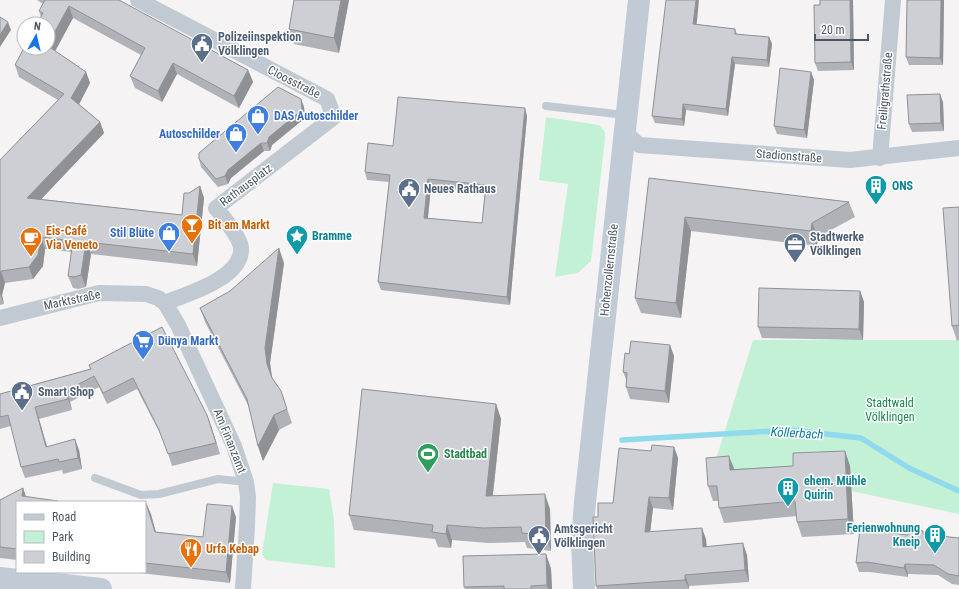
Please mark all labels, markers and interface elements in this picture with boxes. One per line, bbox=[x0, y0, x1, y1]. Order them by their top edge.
north arrow bbox=[16, 16, 56, 56]
scale bar bbox=[815, 16, 868, 42]
text: N bbox=[33, 20, 42, 34]
text: 20 m bbox=[821, 23, 845, 37]
place label: Polizeiinspektion Völklingen bbox=[218, 30, 301, 58]
public building icon: Polizeiinspektion Völklingen bbox=[189, 31, 215, 64]
street label: Freiligrathstraße bbox=[875, 51, 895, 130]
street label: Cloosstraße bbox=[265, 63, 323, 101]
shop icon: DAS Autoschilder bbox=[245, 103, 271, 136]
place label: DAS Autoschilder bbox=[274, 109, 358, 123]
shop icon: Autoschilder bbox=[223, 121, 249, 154]
place label: Autoschilder bbox=[159, 127, 220, 141]
street label: Stadionstraße bbox=[756, 147, 823, 165]
street label: Rathausplatz bbox=[217, 161, 275, 209]
building icon: ONS bbox=[863, 173, 889, 206]
public building icon: Neues Rathaus bbox=[396, 176, 422, 209]
place label: ONS bbox=[892, 179, 914, 193]
place label: Neues Rathaus bbox=[424, 182, 496, 196]
bar icon: Bit am Markt bbox=[179, 212, 205, 245]
place label: Bit am Markt bbox=[208, 218, 270, 232]
shop icon: Stil Blüte bbox=[156, 220, 182, 253]
place icon: Bramme bbox=[284, 223, 310, 256]
street label: Hohenzollernstraße bbox=[597, 223, 621, 317]
place label: Eis-Café Via Veneto bbox=[46, 224, 98, 252]
cafe icon: Eis-Café Via Veneto bbox=[18, 225, 44, 258]
place label: Stil Blüte bbox=[110, 226, 154, 240]
place label: Bramme bbox=[312, 229, 352, 243]
place label: Stadtwerke Völklingen bbox=[810, 230, 864, 258]
office icon: Stadtwerke Völklingen bbox=[782, 231, 808, 264]
street label: Marktstraße bbox=[42, 287, 102, 313]
supermarket icon: Dünya Markt bbox=[130, 328, 156, 361]
place label: Dünya Markt bbox=[158, 334, 219, 348]
public building icon: Smart Shop bbox=[9, 379, 35, 412]
place label: Smart Shop bbox=[38, 385, 94, 399]
park label: Stadtwald Völklingen bbox=[865, 396, 915, 424]
street label: Am Finanzamt bbox=[211, 407, 249, 476]
water label: Köllerbach bbox=[770, 424, 824, 442]
sports icon: Stadtbad bbox=[415, 441, 441, 474]
place label: Stadtbad bbox=[444, 447, 487, 461]
place label: ehem. Mühle Quirin bbox=[804, 474, 866, 502]
building icon: ehem. Mühle Quirin bbox=[775, 475, 801, 508]
legend bbox=[16, 501, 146, 573]
text: Road bbox=[52, 510, 76, 524]
place label: Ferienwohnung Kneip bbox=[847, 521, 920, 549]
place label: Amtsgericht Völklingen bbox=[554, 522, 613, 550]
building icon: Ferienwohnung Kneip bbox=[922, 522, 948, 555]
public building icon: Amtsgericht Völklingen bbox=[526, 523, 552, 556]
text: Park bbox=[52, 530, 74, 544]
restaurant icon: Urfa Kebap bbox=[178, 536, 204, 569]
place label: Urfa Kebap bbox=[206, 542, 259, 556]
text: Building bbox=[52, 550, 90, 564]

